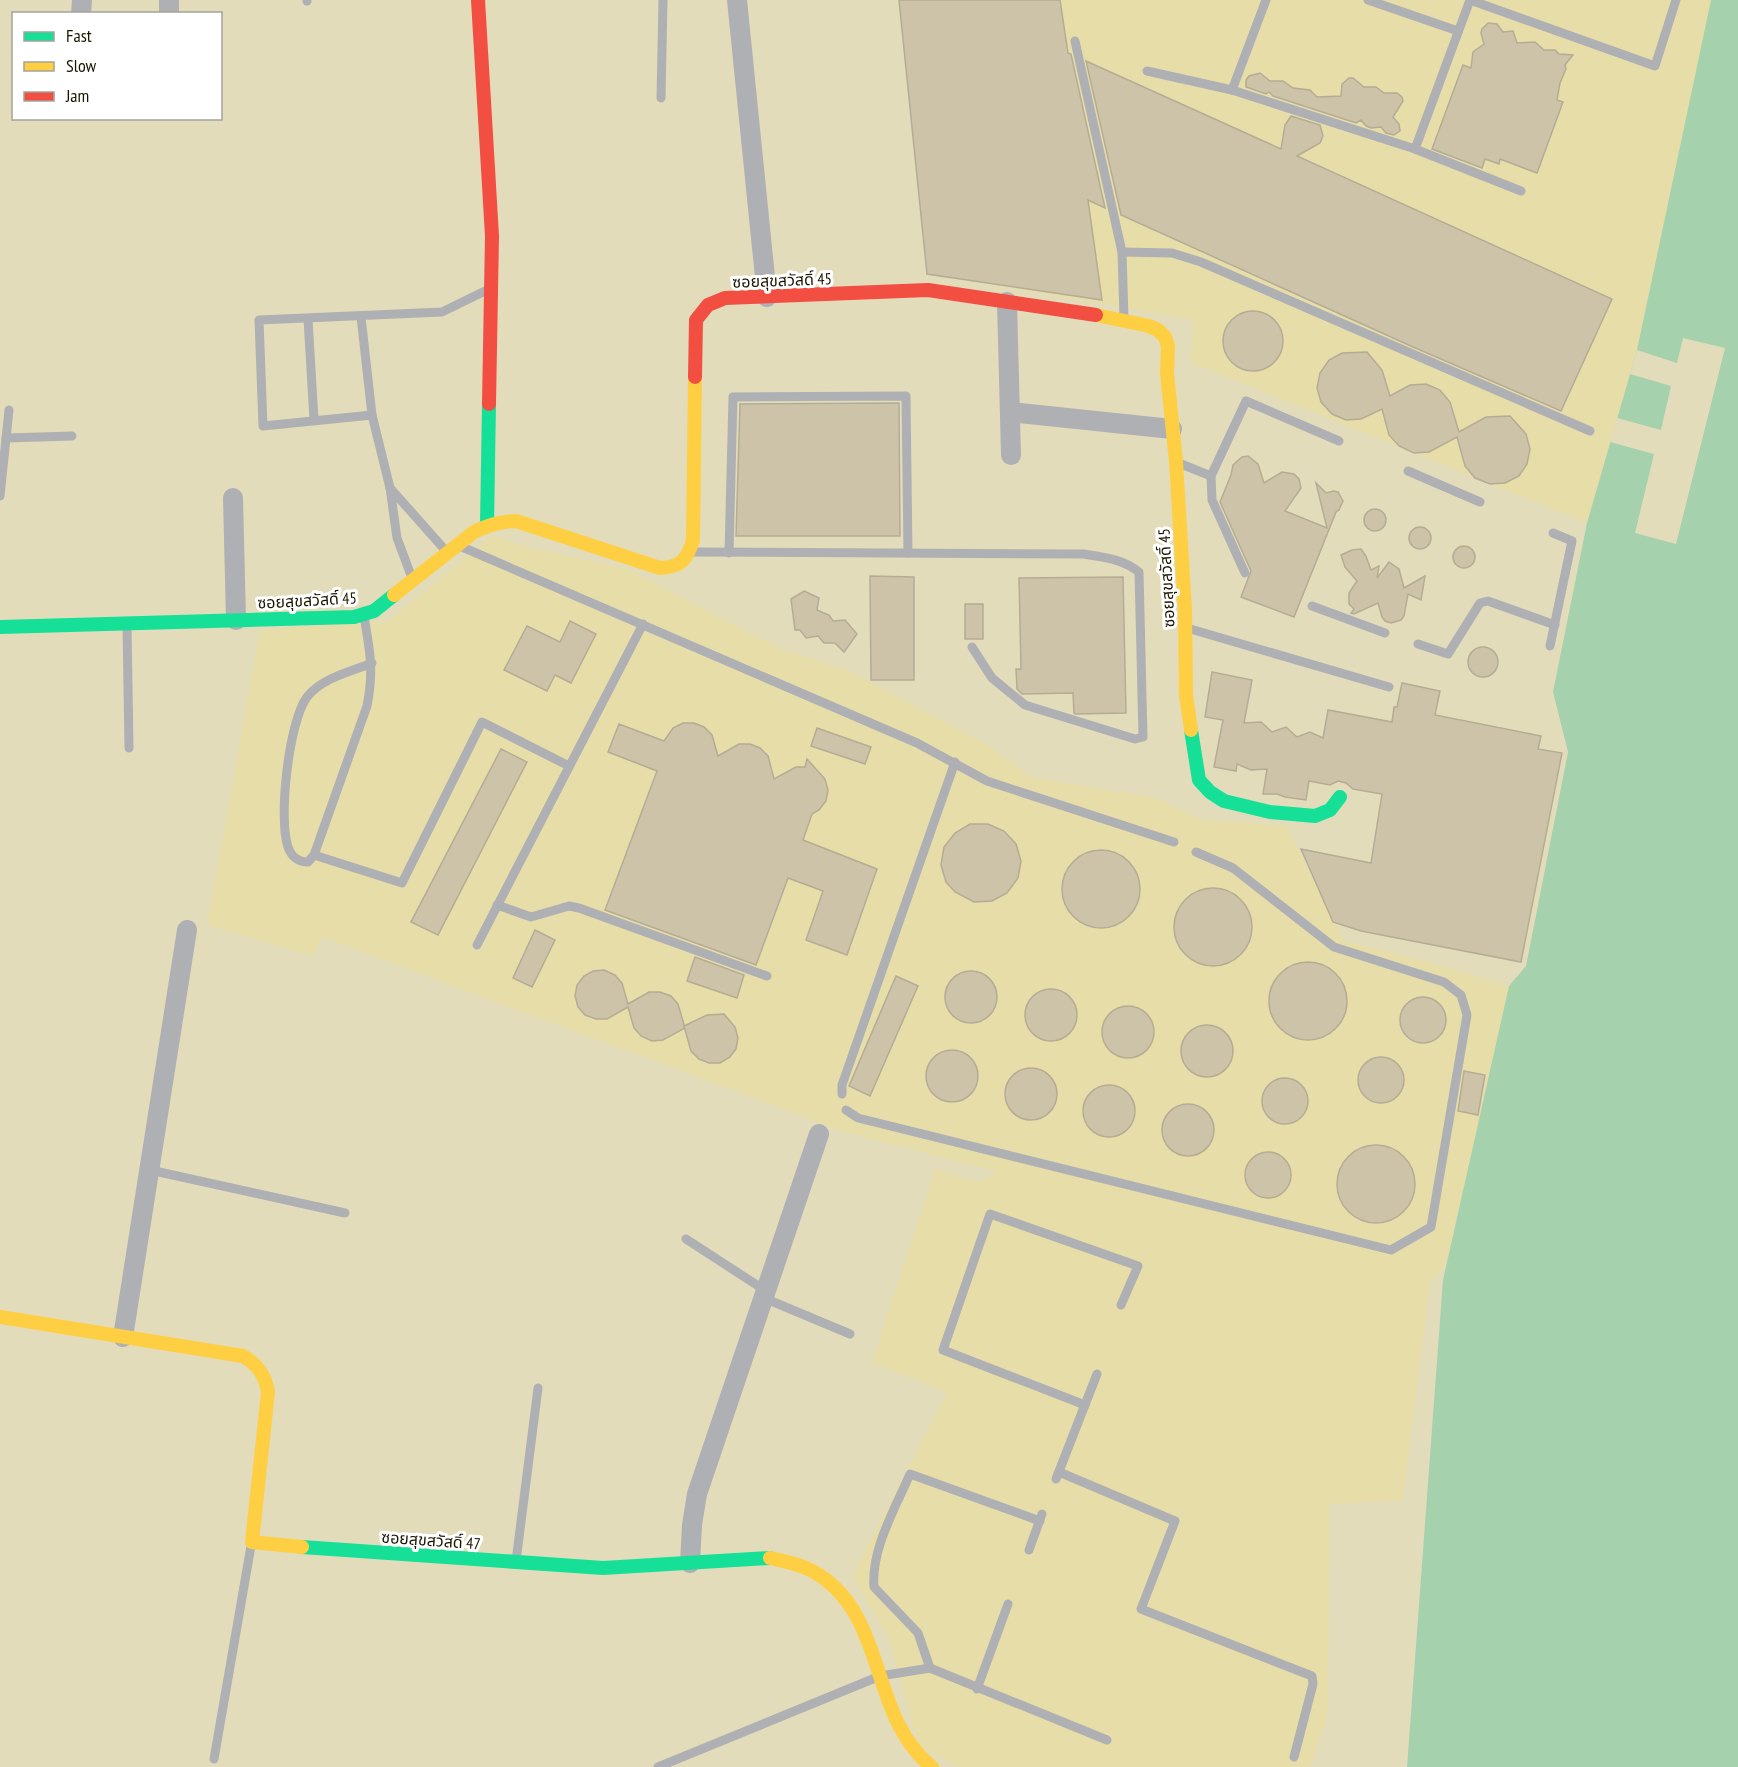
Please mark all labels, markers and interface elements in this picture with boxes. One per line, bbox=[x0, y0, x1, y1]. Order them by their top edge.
legend bbox=[12, 12, 222, 120]
text: Fast bbox=[66, 24, 92, 47]
text: Slow bbox=[66, 54, 97, 77]
text: Jam bbox=[65, 84, 89, 107]
street label: ซอยสุขสวัสดิ์ 45 bbox=[732, 268, 832, 292]
street label: ซอยสุขสวัสดิ์ 45 bbox=[1153, 528, 1179, 628]
street label: ซอยสุขสวัสดิ์ 45 bbox=[257, 587, 357, 613]
street label: ซอยสุขสวัสดิ์ 47 bbox=[381, 1527, 481, 1553]

